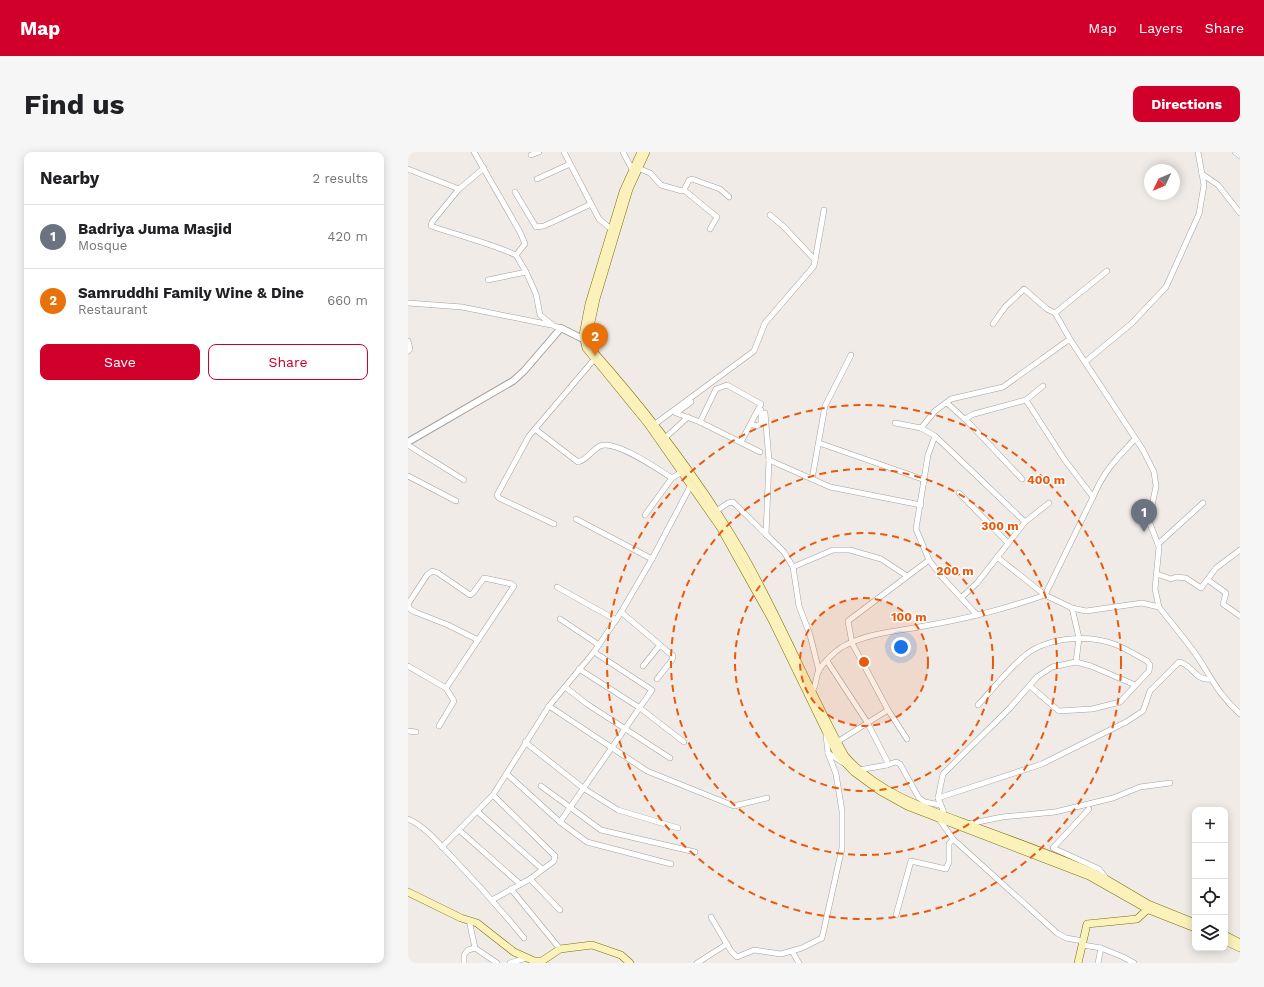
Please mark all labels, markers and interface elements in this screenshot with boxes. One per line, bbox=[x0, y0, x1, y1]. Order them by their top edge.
text: Map bbox=[20, 17, 60, 40]
text: Map bbox=[1088, 20, 1117, 36]
text: Layers bbox=[1139, 20, 1183, 36]
text: Share bbox=[1205, 20, 1244, 36]
button: Directions bbox=[1133, 86, 1240, 122]
text: Find us bbox=[24, 88, 124, 121]
north arrow bbox=[1144, 164, 1180, 200]
text: Nearby bbox=[40, 168, 99, 188]
text: 2 results bbox=[313, 171, 368, 186]
text: Badriya Juma Masjid bbox=[78, 220, 232, 238]
text: 1 bbox=[50, 229, 56, 244]
text: 420 m bbox=[328, 229, 368, 244]
text: Mosque bbox=[78, 238, 127, 253]
text: Samruddhi Family Wine & Dine bbox=[78, 284, 304, 302]
text: 2 bbox=[49, 293, 57, 308]
text: 660 m bbox=[327, 293, 368, 308]
text: Restaurant bbox=[78, 302, 148, 317]
pin: 2 bbox=[582, 323, 608, 356]
button: Save bbox=[40, 344, 200, 380]
button: Share bbox=[208, 344, 368, 380]
text: 400 m bbox=[1027, 473, 1065, 487]
pin: 1 bbox=[1131, 499, 1157, 532]
text: 300 m bbox=[981, 519, 1019, 533]
text: 200 m bbox=[936, 564, 974, 578]
text: 100 m bbox=[891, 610, 927, 624]
your location bbox=[891, 637, 911, 657]
centre of rings bbox=[857, 655, 871, 669]
map controls bbox=[1192, 807, 1228, 951]
button: + bbox=[1192, 807, 1228, 843]
button: − bbox=[1192, 843, 1228, 879]
button: locate bbox=[1192, 879, 1228, 915]
button: layers bbox=[1192, 915, 1228, 951]

